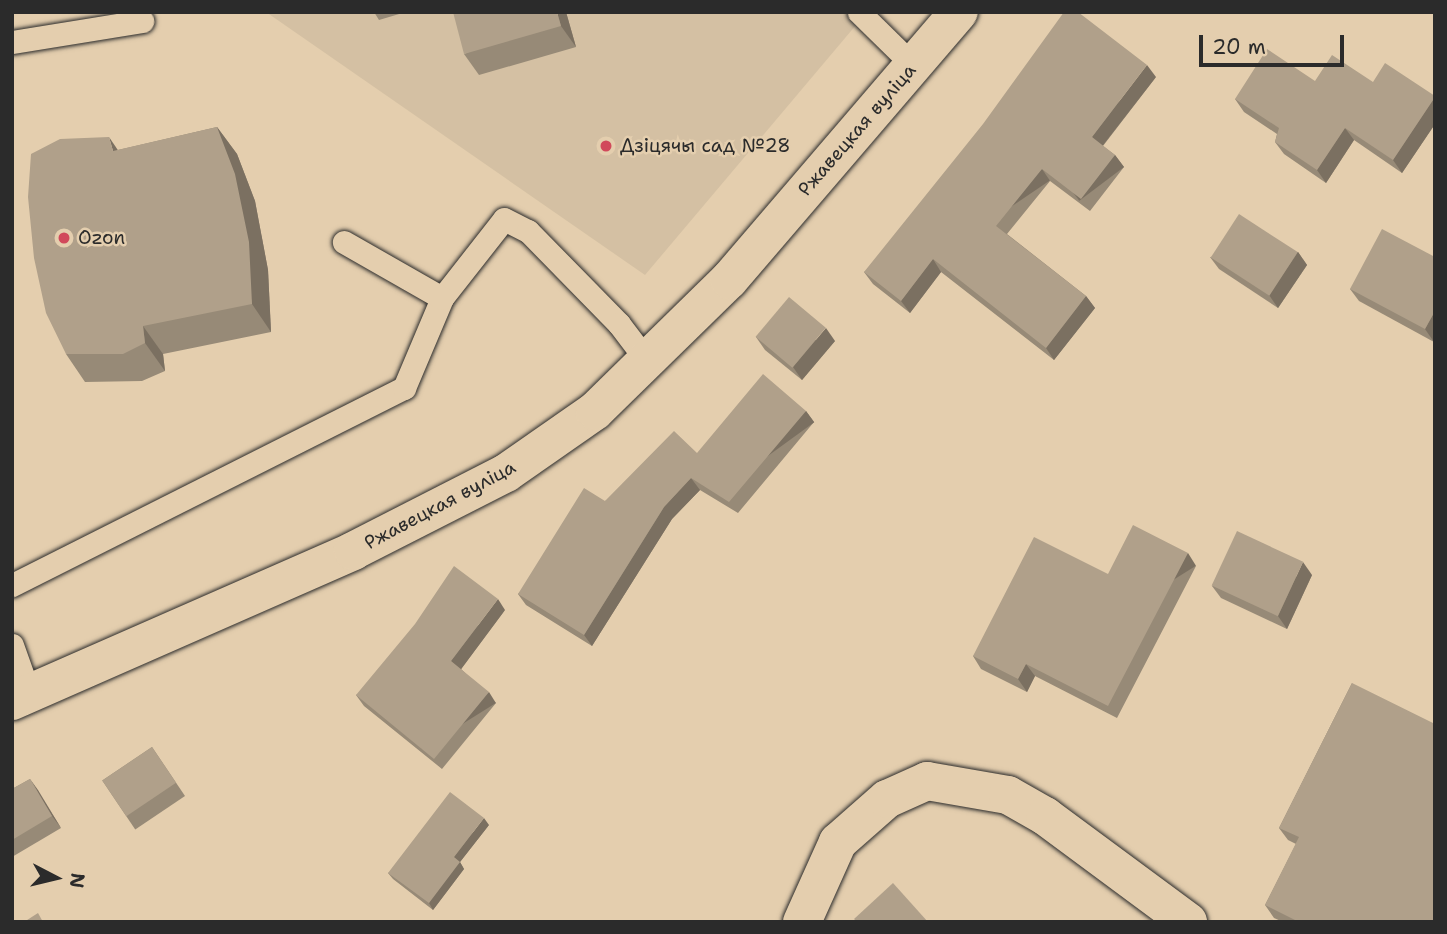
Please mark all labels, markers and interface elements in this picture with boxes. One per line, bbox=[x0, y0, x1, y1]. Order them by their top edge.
scale bar bbox=[1202, 21, 1347, 65]
text: 20 m bbox=[1212, 33, 1266, 61]
street label: Ржавецкая вуліца bbox=[793, 59, 921, 201]
place label: Дзіцячы сад №28 bbox=[620, 135, 791, 157]
marker: Дзіцячы сад №28 bbox=[598, 138, 614, 154]
place label: Ozon bbox=[78, 227, 125, 249]
marker: Ozon bbox=[56, 230, 72, 246]
street label: Ржавецкая вуліца bbox=[361, 456, 519, 554]
north arrow bbox=[21, 843, 91, 913]
text: N bbox=[64, 872, 91, 890]

